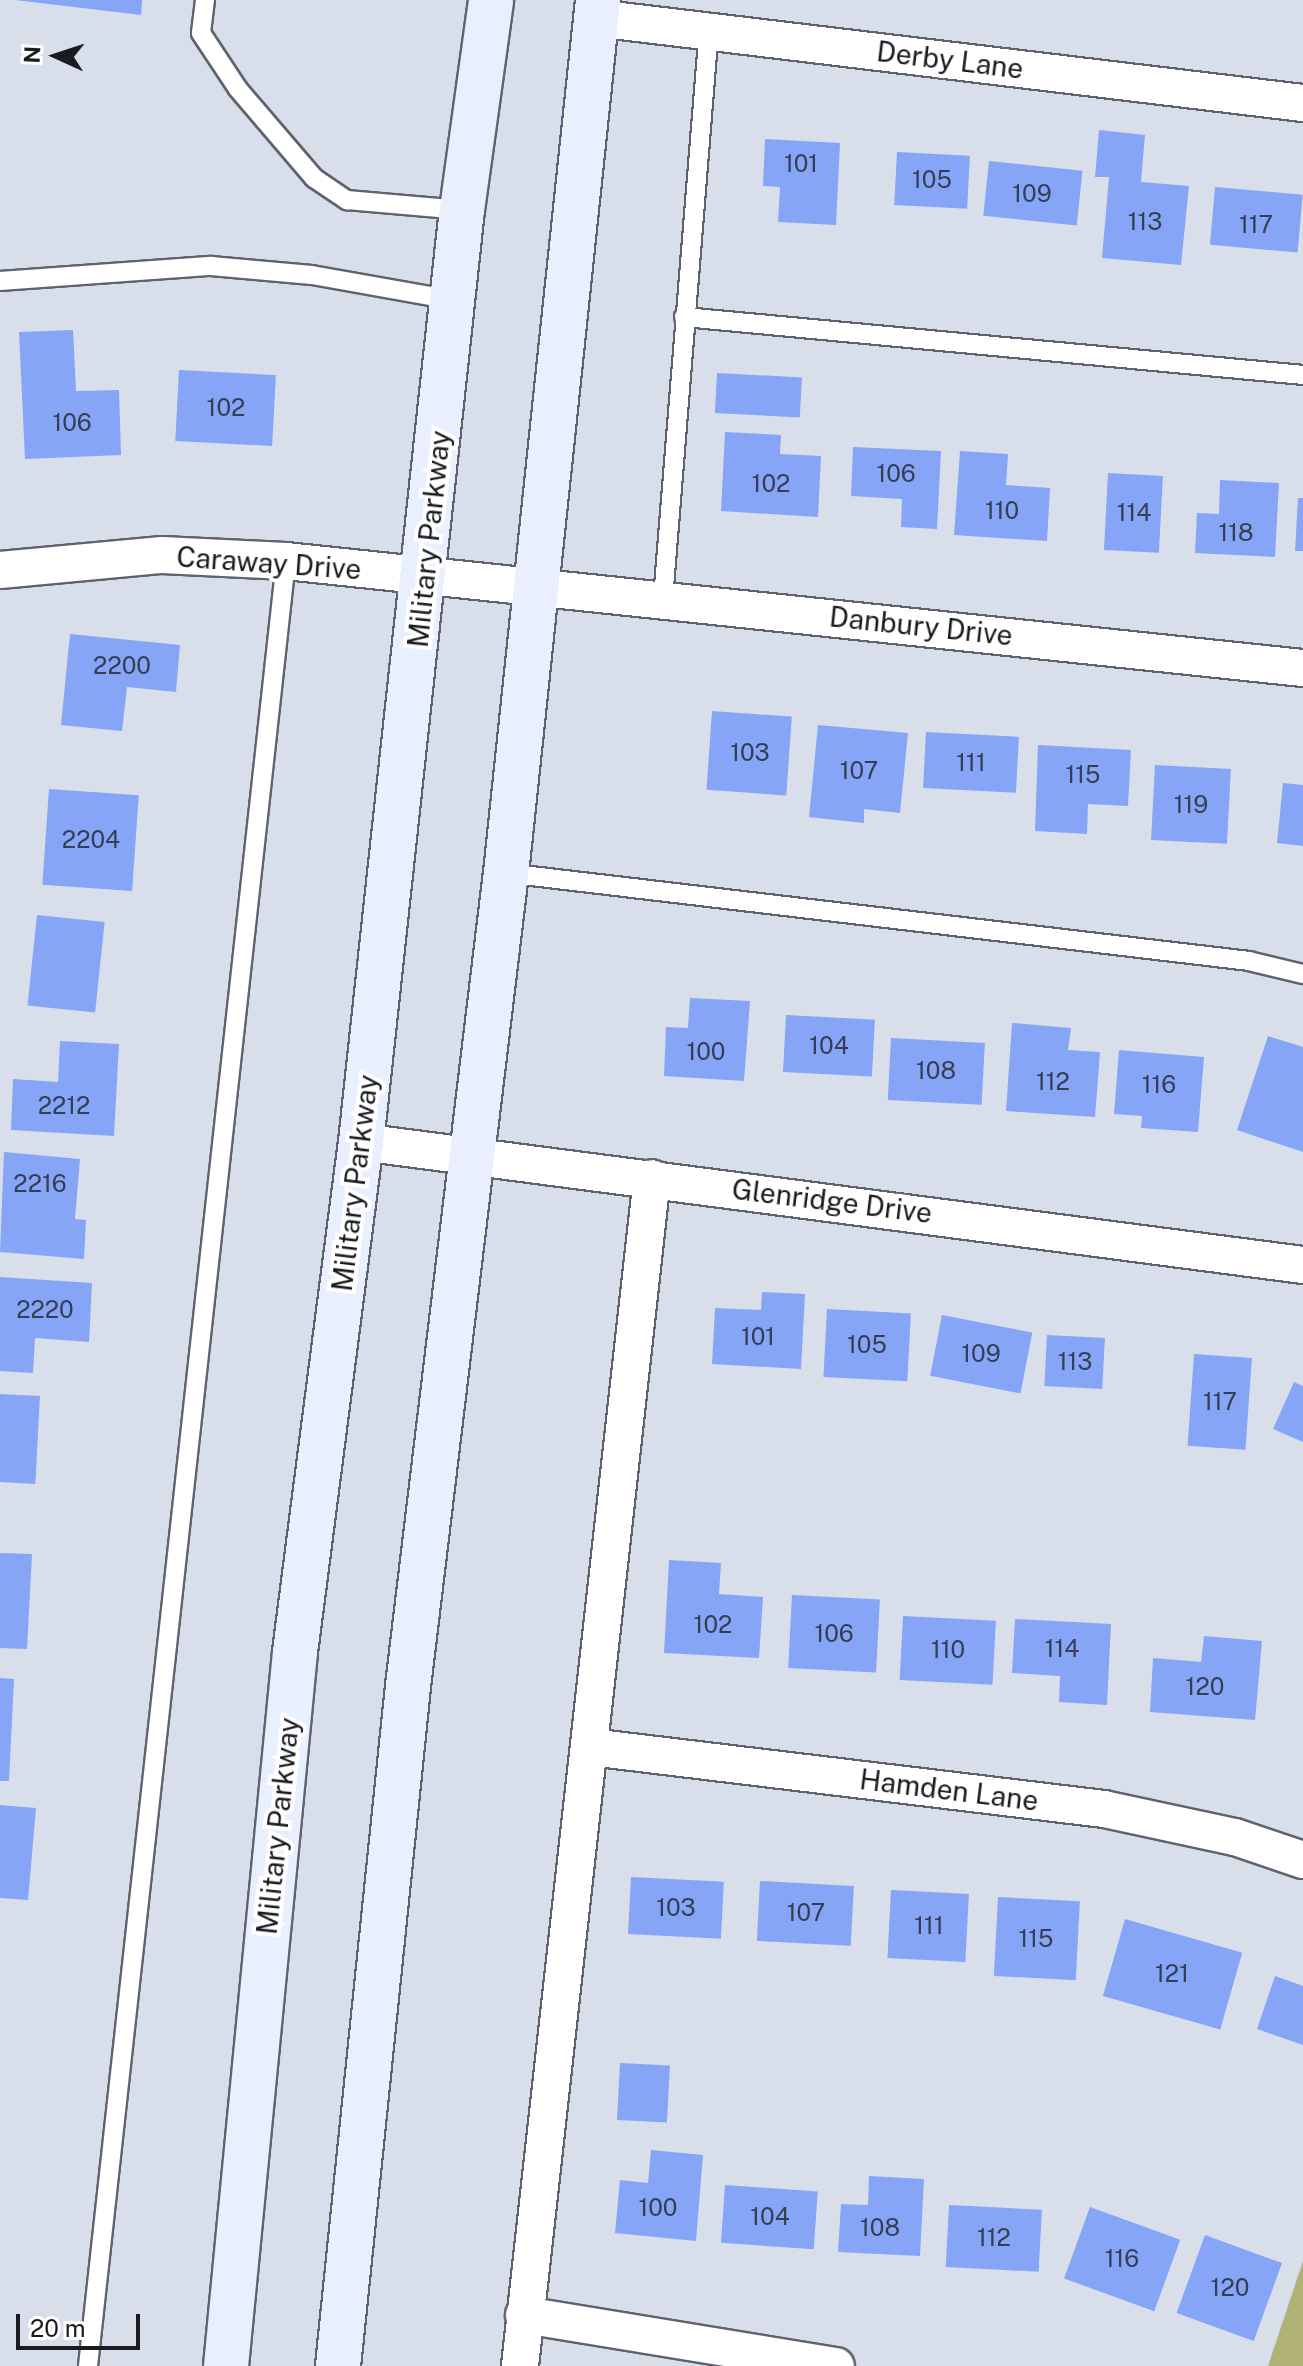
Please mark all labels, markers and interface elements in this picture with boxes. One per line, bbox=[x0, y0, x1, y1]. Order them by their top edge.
north arrow bbox=[16, 16, 96, 96]
street label: Derby Lane bbox=[875, 34, 1025, 86]
text: N bbox=[19, 45, 45, 64]
house number: 101 bbox=[784, 150, 818, 178]
house number: 105 bbox=[912, 166, 952, 194]
house number: 109 bbox=[1012, 180, 1052, 208]
house number: 113 bbox=[1128, 208, 1162, 236]
house number: 117 bbox=[1239, 211, 1273, 239]
house number: 102 bbox=[207, 394, 245, 422]
house number: 106 bbox=[52, 409, 92, 437]
street label: Military Parkway bbox=[401, 429, 457, 649]
house number: 106 bbox=[876, 460, 916, 488]
house number: 102 bbox=[752, 470, 790, 498]
house number: 110 bbox=[985, 497, 1019, 525]
house number: 114 bbox=[1117, 499, 1151, 527]
house number: 118 bbox=[1218, 519, 1254, 547]
street label: Caraway Drive bbox=[175, 540, 363, 586]
street label: Danbury Drive bbox=[828, 600, 1014, 652]
house number: 2200 bbox=[93, 652, 151, 680]
house number: 103 bbox=[730, 739, 770, 767]
house number: 111 bbox=[956, 749, 986, 777]
house number: 107 bbox=[840, 757, 878, 785]
house number: 115 bbox=[1066, 761, 1100, 789]
house number: 119 bbox=[1174, 791, 1208, 819]
house number: 2204 bbox=[62, 826, 120, 854]
house number: 104 bbox=[809, 1032, 849, 1060]
house number: 100 bbox=[687, 1038, 725, 1066]
house number: 108 bbox=[916, 1057, 956, 1085]
house number: 112 bbox=[1036, 1068, 1070, 1096]
house number: 116 bbox=[1142, 1071, 1176, 1099]
street label: Military Parkway bbox=[325, 1073, 385, 1293]
house number: 2212 bbox=[38, 1092, 90, 1120]
house number: 2216 bbox=[13, 1170, 67, 1198]
street label: Glenridge Drive bbox=[730, 1172, 934, 1230]
house number: 2220 bbox=[16, 1296, 74, 1324]
house number: 101 bbox=[741, 1323, 775, 1351]
house number: 105 bbox=[847, 1331, 887, 1359]
house number: 109 bbox=[961, 1340, 1001, 1368]
house number: 113 bbox=[1058, 1348, 1092, 1376]
house number: 117 bbox=[1203, 1388, 1237, 1416]
house number: 102 bbox=[694, 1611, 732, 1639]
house number: 106 bbox=[814, 1620, 854, 1648]
house number: 114 bbox=[1045, 1635, 1079, 1663]
house number: 110 bbox=[931, 1636, 965, 1664]
house number: 120 bbox=[1186, 1673, 1224, 1701]
street label: Military Parkway bbox=[250, 1716, 306, 1936]
street label: Hamden Lane bbox=[858, 1762, 1040, 1818]
house number: 103 bbox=[656, 1894, 696, 1922]
house number: 107 bbox=[787, 1899, 825, 1927]
house number: 111 bbox=[914, 1912, 944, 1940]
house number: 115 bbox=[1019, 1925, 1053, 1953]
house number: 121 bbox=[1155, 1960, 1189, 1988]
house number: 100 bbox=[639, 2194, 677, 2222]
house number: 104 bbox=[750, 2203, 790, 2231]
house number: 108 bbox=[860, 2214, 900, 2242]
house number: 112 bbox=[977, 2224, 1011, 2252]
house number: 116 bbox=[1105, 2245, 1139, 2273]
house number: 120 bbox=[1211, 2274, 1249, 2302]
scale bar bbox=[20, 2298, 144, 2348]
text: 20 m bbox=[30, 2314, 86, 2342]

